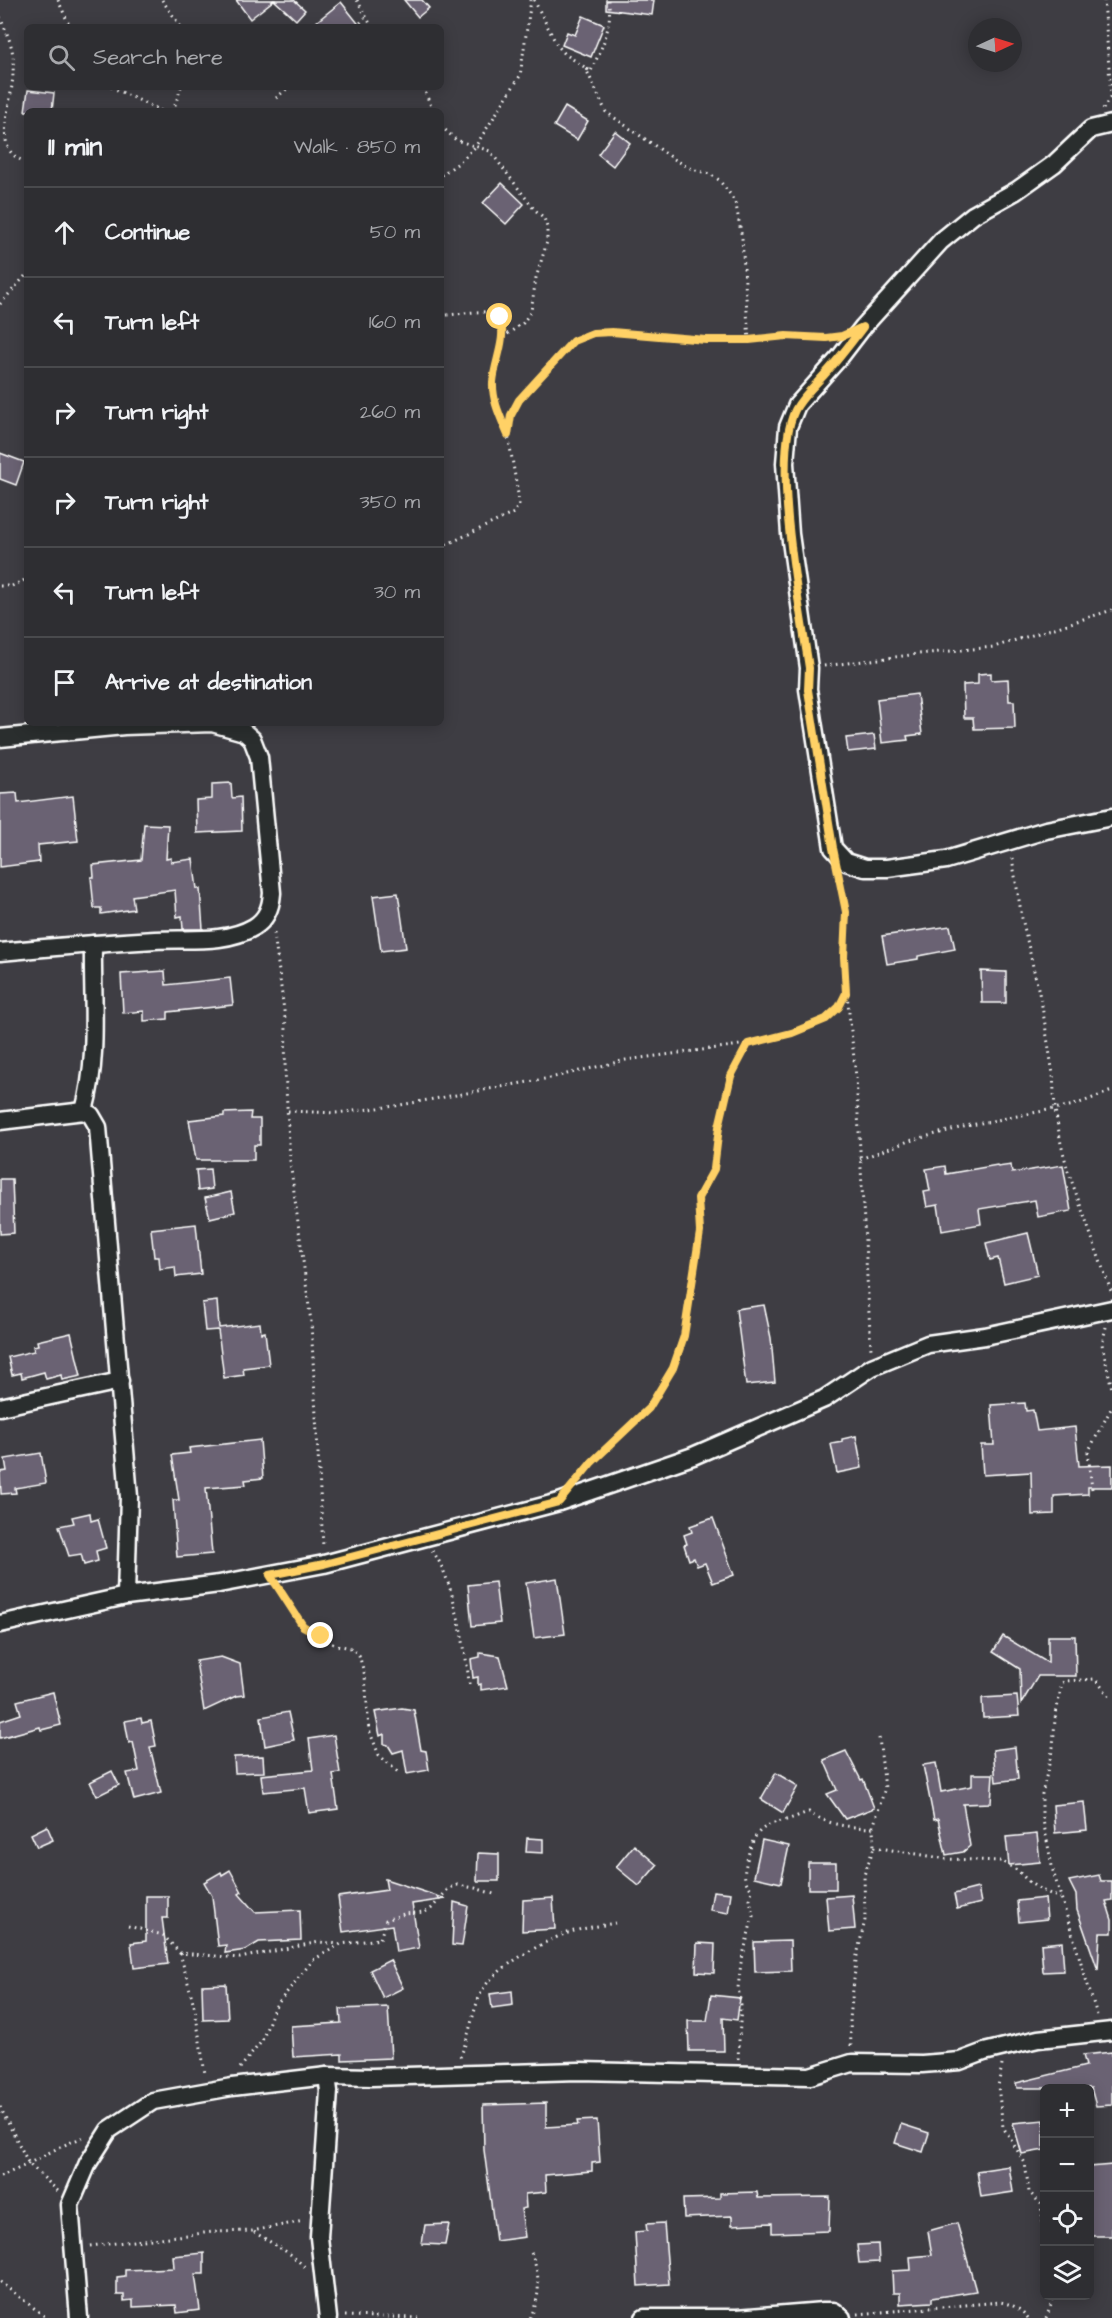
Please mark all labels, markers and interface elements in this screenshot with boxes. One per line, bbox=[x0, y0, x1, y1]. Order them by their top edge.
north arrow bbox=[968, 18, 1022, 72]
search box bbox=[24, 24, 444, 90]
icon: search bbox=[45, 41, 78, 74]
text: Search here bbox=[93, 42, 223, 73]
text: 11 min bbox=[48, 129, 102, 165]
text: Walk · 850 m bbox=[293, 133, 420, 161]
icon: ahead bbox=[48, 216, 81, 249]
text: Continue bbox=[105, 217, 190, 248]
text: 50 m bbox=[370, 218, 420, 246]
route start bbox=[486, 303, 512, 329]
icon: left bbox=[48, 306, 81, 339]
text: Turn left bbox=[105, 307, 199, 338]
text: 160 m bbox=[369, 308, 420, 336]
icon: right bbox=[48, 396, 81, 429]
text: Turn right bbox=[105, 397, 208, 428]
text: 260 m bbox=[360, 398, 420, 426]
icon: right bbox=[48, 486, 81, 519]
text: Turn right bbox=[105, 487, 208, 518]
text: 350 m bbox=[359, 488, 420, 516]
icon: left bbox=[48, 576, 81, 609]
text: Turn left bbox=[105, 577, 199, 608]
text: 30 m bbox=[374, 578, 420, 606]
icon: arrive bbox=[48, 666, 81, 699]
text: Arrive at destination bbox=[105, 667, 312, 698]
route end bbox=[307, 1622, 333, 1648]
map controls bbox=[1040, 2084, 1094, 2300]
button: + bbox=[1040, 2084, 1094, 2138]
button: − bbox=[1040, 2138, 1094, 2192]
button: locate bbox=[1040, 2192, 1094, 2246]
button: layers bbox=[1040, 2246, 1094, 2300]

